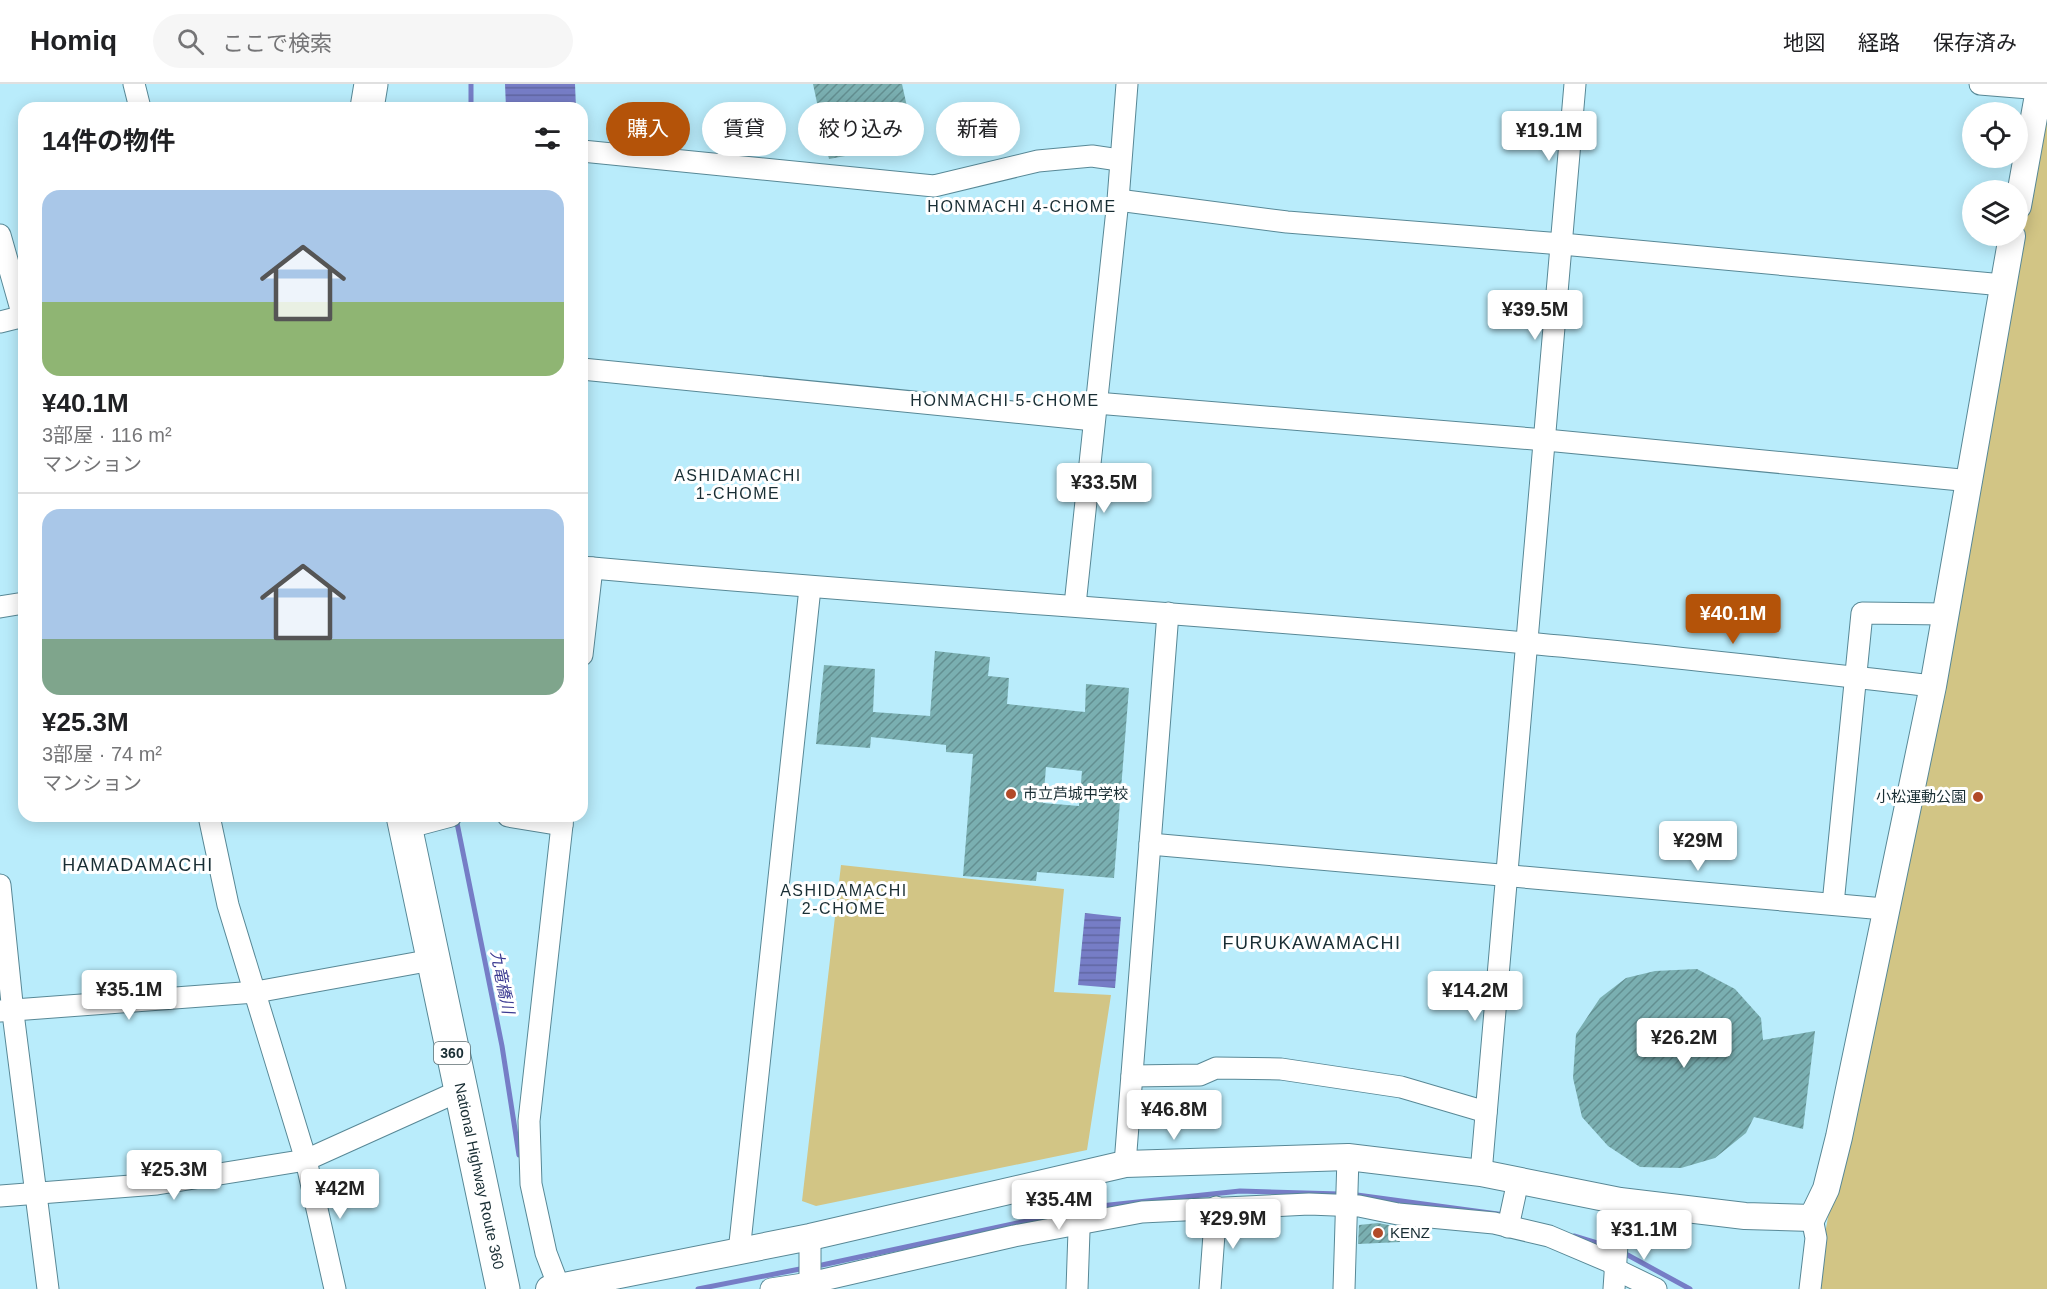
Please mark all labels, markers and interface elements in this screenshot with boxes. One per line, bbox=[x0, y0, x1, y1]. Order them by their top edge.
search box bbox=[153, 14, 573, 68]
text: Homiq bbox=[30, 25, 117, 56]
icon: search bbox=[174, 25, 207, 58]
text: ここで検索 bbox=[222, 31, 332, 56]
text: 地図 bbox=[1783, 31, 1825, 54]
text: 経路 bbox=[1858, 31, 1900, 54]
text: 保存済み bbox=[1933, 31, 2017, 54]
chip: 購入 bbox=[606, 102, 690, 156]
chip: 賃貸 bbox=[702, 102, 786, 156]
chip: 絞り込み bbox=[798, 102, 924, 156]
chip: 新着 bbox=[936, 102, 1020, 156]
map controls bbox=[1962, 102, 2028, 246]
button: locate bbox=[1962, 102, 2028, 168]
pin: ¥19.1M bbox=[1500, 111, 1598, 162]
text: ¥19.1M bbox=[1516, 119, 1582, 141]
icon: filters bbox=[531, 122, 564, 155]
text: 14件の物件 bbox=[42, 126, 175, 156]
button: layers bbox=[1962, 180, 2028, 246]
district label: HONMACHI 4-CHOME bbox=[927, 198, 1117, 215]
icon: home bbox=[249, 229, 357, 337]
pin: ¥39.5M bbox=[1486, 290, 1584, 341]
text: ¥39.5M bbox=[1502, 298, 1568, 320]
text: ¥40.1M bbox=[42, 388, 129, 418]
district label: HONMACHI 5-CHOME bbox=[910, 392, 1100, 409]
text: 3部屋 · 116 m² bbox=[42, 424, 172, 446]
text: マンション bbox=[42, 453, 142, 475]
pin: ¥33.5M bbox=[1055, 463, 1153, 514]
district label: ASHIDAMACHI 1-CHOME bbox=[674, 467, 802, 502]
text: ¥33.5M bbox=[1071, 471, 1137, 493]
icon: home bbox=[249, 548, 357, 656]
pin: ¥40.1M bbox=[1684, 594, 1782, 645]
text: ¥40.1M bbox=[1700, 602, 1766, 624]
text: ¥25.3M bbox=[42, 707, 129, 737]
text: 3部屋 · 74 m² bbox=[42, 743, 162, 765]
text: マンション bbox=[42, 772, 142, 794]
place label: 市立芦城中学校 bbox=[1023, 785, 1128, 802]
marker: 市立芦城中学校 bbox=[1004, 787, 1018, 801]
place label: 小松運動公園 bbox=[1876, 788, 1966, 805]
marker: 小松運動公園 bbox=[1971, 790, 1985, 804]
pin: ¥29M bbox=[1662, 821, 1734, 872]
text: ¥29M bbox=[1673, 829, 1723, 851]
district label: HAMADAMACHI bbox=[62, 855, 214, 875]
district label: ASHIDAMACHI 2-CHOME bbox=[780, 882, 908, 917]
district label: FURUKAWAMACHI bbox=[1222, 933, 1402, 953]
water label: 九竜橋川 bbox=[488, 949, 517, 1017]
pin: ¥35.1M bbox=[80, 970, 178, 1021]
pin: ¥14.2M bbox=[1426, 971, 1524, 1022]
text: ¥35.1M bbox=[96, 978, 162, 1000]
text: ¥14.2M bbox=[1442, 979, 1508, 1001]
pin: ¥26.2M bbox=[1635, 1018, 1733, 1069]
text: ¥26.2M bbox=[1651, 1026, 1717, 1048]
road number: 360 bbox=[434, 1042, 470, 1064]
street label: National Highway Route 360 bbox=[452, 1081, 508, 1271]
pin: ¥46.8M bbox=[1125, 1090, 1223, 1141]
text: ¥46.8M bbox=[1141, 1098, 1207, 1120]
pin: ¥25.3M bbox=[125, 1150, 223, 1201]
text: ¥25.3M bbox=[141, 1158, 207, 1180]
pin: ¥42M bbox=[304, 1169, 376, 1220]
text: ¥42M bbox=[315, 1177, 365, 1199]
pin: ¥35.4M bbox=[1010, 1180, 1108, 1231]
text: ¥35.4M bbox=[1026, 1188, 1092, 1210]
pin: ¥29.9M bbox=[1184, 1199, 1282, 1250]
text: ¥29.9M bbox=[1200, 1207, 1266, 1229]
pin: ¥31.1M bbox=[1595, 1210, 1693, 1261]
text: ¥31.1M bbox=[1611, 1218, 1677, 1240]
place label: KENZ bbox=[1390, 1224, 1430, 1241]
marker: KENZ bbox=[1371, 1226, 1385, 1240]

